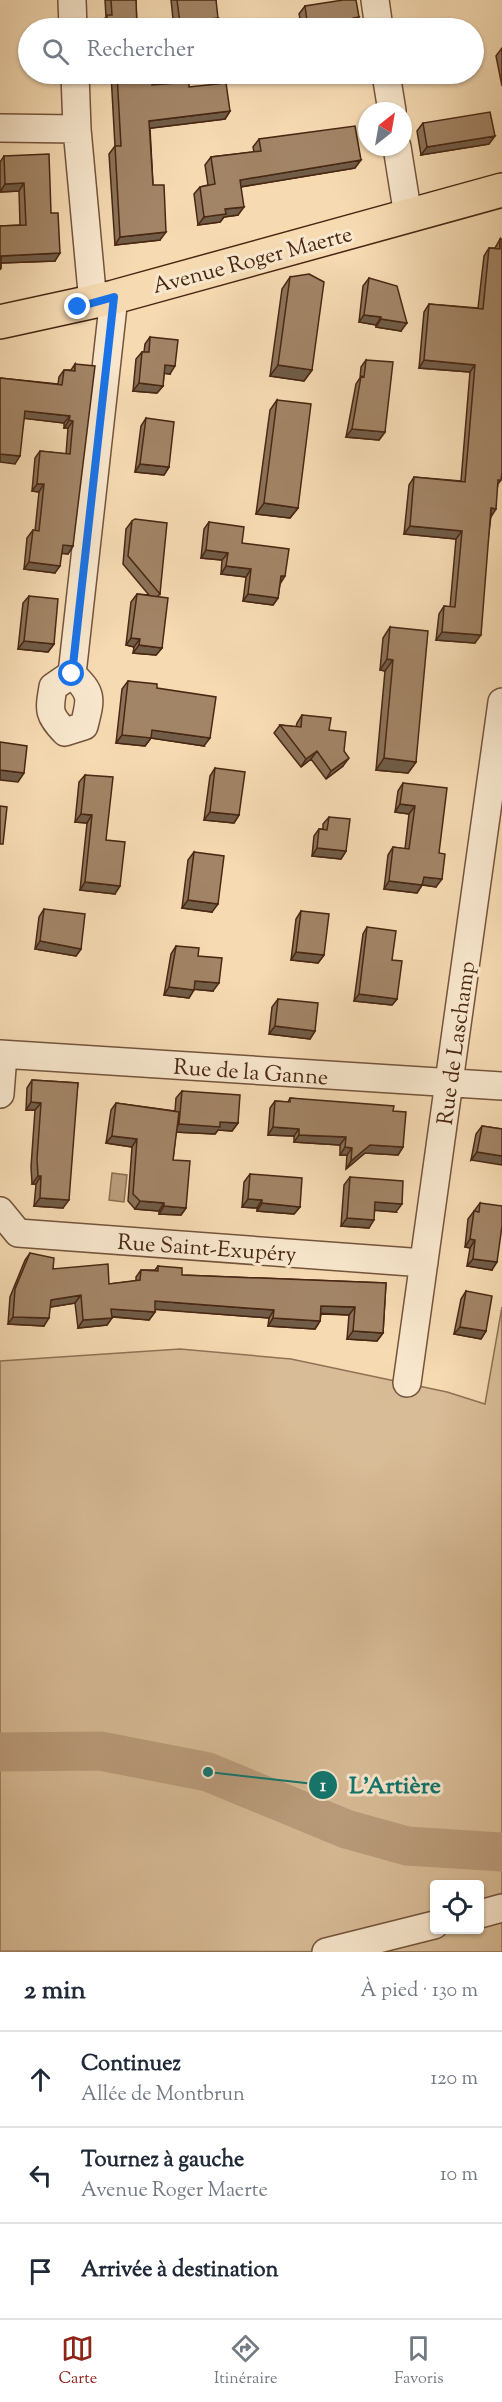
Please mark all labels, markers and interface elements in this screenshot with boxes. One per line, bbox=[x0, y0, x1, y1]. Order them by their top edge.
search box bbox=[18, 18, 484, 84]
icon: search bbox=[39, 35, 72, 68]
text: Rechercher bbox=[87, 35, 194, 67]
north arrow bbox=[358, 102, 412, 156]
street label: Avenue Roger Maerte bbox=[149, 220, 356, 304]
route end bbox=[64, 293, 90, 319]
route start bbox=[58, 660, 84, 686]
street label: Rue de Laschamp bbox=[431, 959, 485, 1127]
street label: Rue de la Ganne bbox=[172, 1053, 329, 1095]
street label: Rue Saint-Exupéry bbox=[116, 1228, 298, 1272]
callout: L'Artière bbox=[308, 1764, 453, 1806]
text: L'Artière bbox=[349, 1770, 441, 1804]
text: 1 bbox=[320, 1774, 327, 1800]
map controls bbox=[430, 1880, 484, 1934]
button: locate bbox=[430, 1880, 484, 1934]
text: 2 min bbox=[24, 1973, 86, 2010]
text: À pied · 130 m bbox=[361, 1977, 478, 2006]
text: Continuez bbox=[81, 2049, 181, 2081]
icon: ahead bbox=[24, 2063, 57, 2096]
text: 120 m bbox=[430, 2065, 478, 2094]
text: Allée de Montbrun bbox=[81, 2081, 245, 2110]
text: Tournez à gauche bbox=[81, 2145, 244, 2177]
icon: left bbox=[24, 2159, 57, 2192]
text: 10 m bbox=[440, 2161, 478, 2190]
text: Avenue Roger Maerte bbox=[81, 2177, 268, 2206]
icon: arrive bbox=[24, 2255, 57, 2288]
text: Arrivée à destination bbox=[81, 2255, 278, 2287]
tab: Carte bbox=[58, 2332, 97, 2391]
tab: Itinéraire bbox=[214, 2332, 277, 2391]
tab: Favoris bbox=[394, 2332, 444, 2391]

